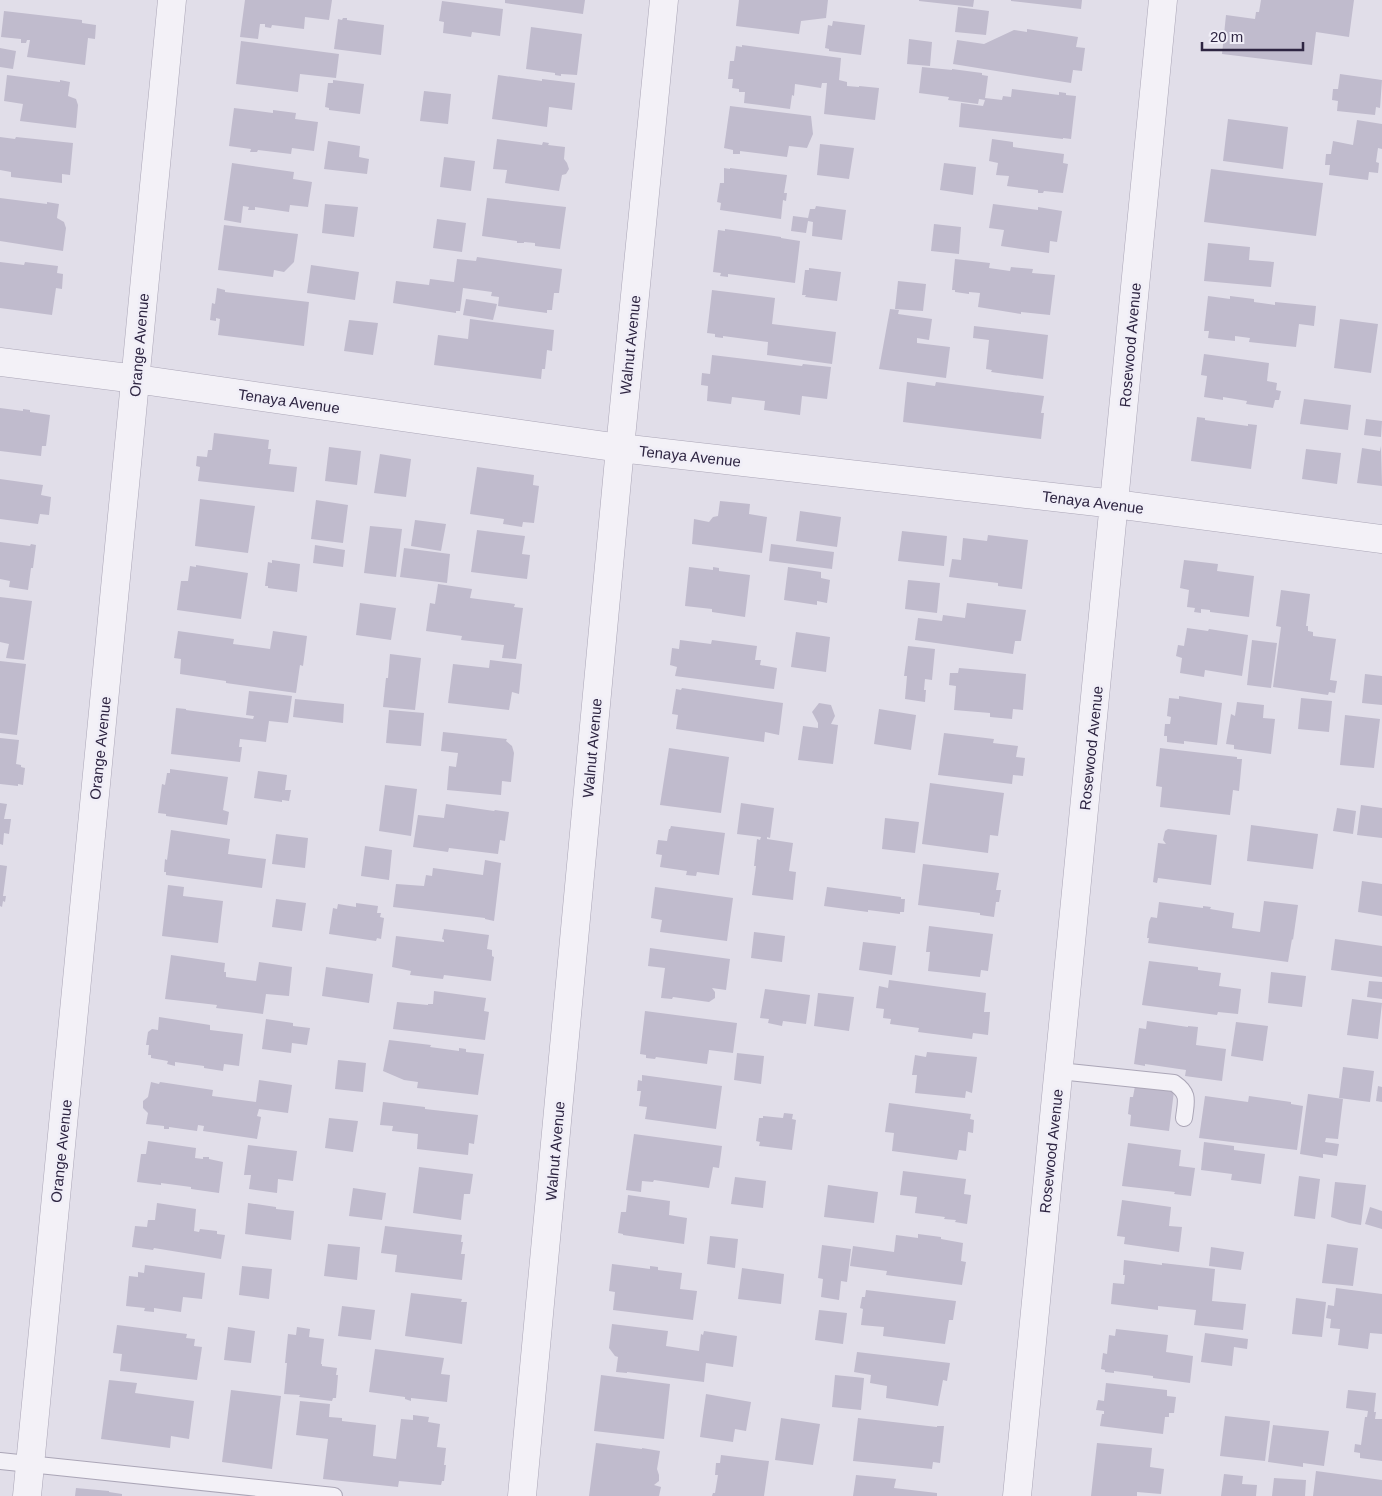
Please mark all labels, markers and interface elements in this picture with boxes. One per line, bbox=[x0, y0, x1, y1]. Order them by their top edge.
scale bar bbox=[1202, 20, 1303, 52]
text: 20 m bbox=[1210, 28, 1243, 45]
street label: Rosewood Avenue bbox=[1116, 282, 1144, 408]
street label: Orange Avenue bbox=[126, 292, 152, 398]
street label: Walnut Avenue bbox=[616, 294, 644, 396]
street label: Tenaya Avenue bbox=[237, 385, 341, 417]
street label: Tenaya Avenue bbox=[638, 442, 742, 470]
street label: Tenaya Avenue bbox=[1041, 487, 1145, 517]
street label: Rosewood Avenue bbox=[1076, 685, 1106, 811]
street label: Orange Avenue bbox=[86, 695, 114, 801]
street label: Walnut Avenue bbox=[579, 697, 605, 799]
street label: Rosewood Avenue bbox=[1036, 1088, 1066, 1214]
street label: Orange Avenue bbox=[47, 1098, 75, 1204]
street label: Walnut Avenue bbox=[542, 1100, 568, 1202]

